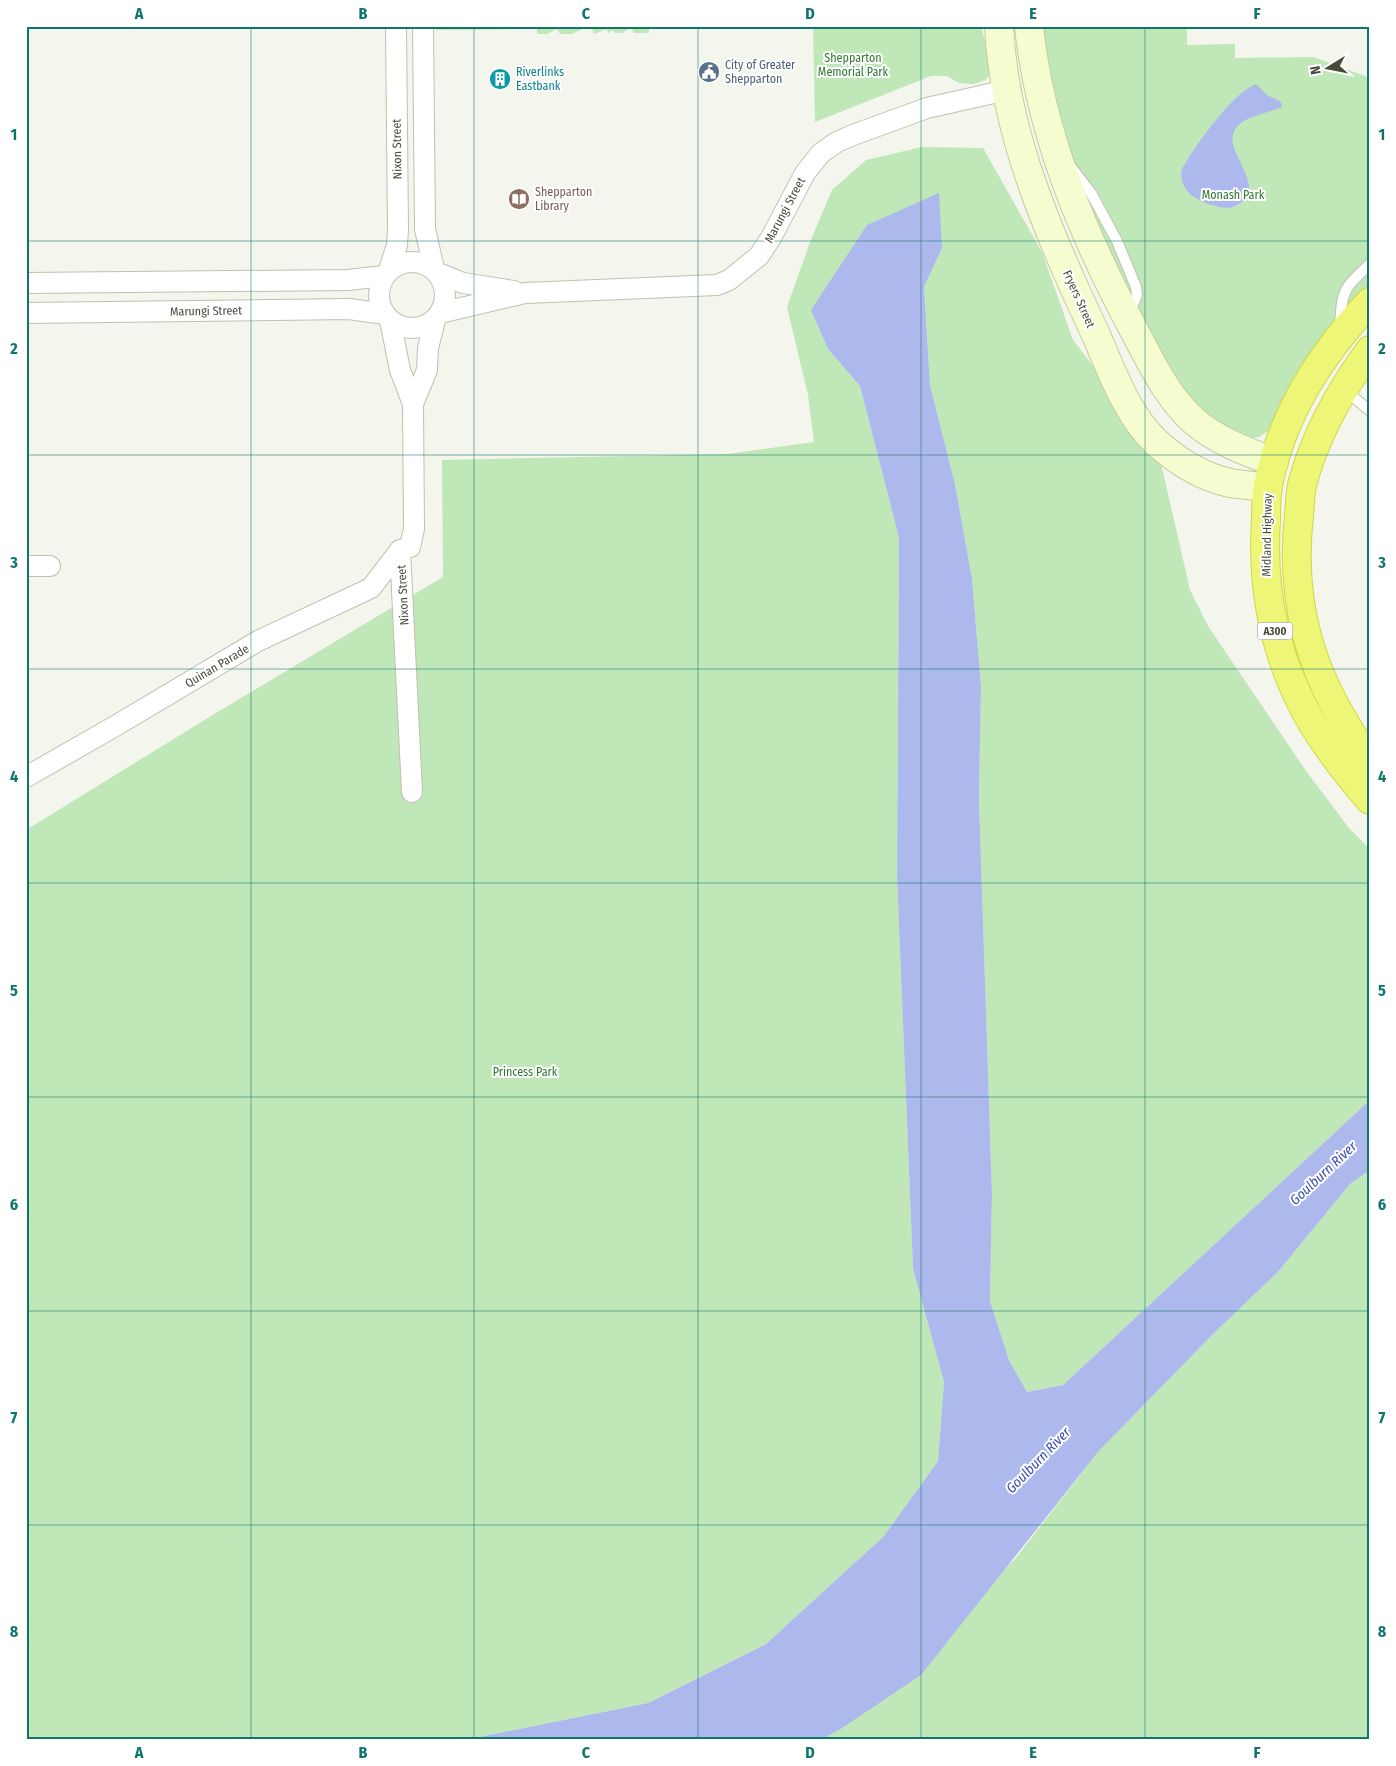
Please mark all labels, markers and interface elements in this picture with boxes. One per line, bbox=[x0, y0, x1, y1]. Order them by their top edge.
text: A bbox=[134, 4, 144, 23]
text: B bbox=[359, 4, 368, 23]
text: C bbox=[582, 4, 591, 23]
text: D bbox=[805, 4, 815, 23]
text: E bbox=[1029, 4, 1037, 23]
text: F bbox=[1253, 4, 1261, 23]
north arrow bbox=[1304, 42, 1354, 92]
park label: Shepparton Memorial Park bbox=[818, 51, 889, 79]
place label: City of Greater Shepparton bbox=[725, 58, 796, 86]
public building icon: City of Greater Shepparton bbox=[697, 60, 721, 84]
place label: Riverlinks Eastbank bbox=[516, 65, 564, 93]
text: N bbox=[1307, 65, 1325, 76]
building icon: Riverlinks Eastbank bbox=[488, 67, 512, 91]
street label: Nixon Street bbox=[389, 119, 405, 179]
text: 1 bbox=[11, 125, 17, 144]
text: 1 bbox=[1379, 125, 1385, 144]
street label: Marungi Street bbox=[762, 175, 808, 245]
place label: Shepparton Library bbox=[535, 185, 592, 213]
library icon: Shepparton Library bbox=[507, 187, 531, 211]
park label: Monash Park bbox=[1202, 188, 1265, 202]
street label: Fryers Street bbox=[1060, 268, 1098, 330]
street label: Marungi Street bbox=[170, 303, 242, 319]
text: 2 bbox=[9, 339, 18, 358]
text: 2 bbox=[1377, 339, 1386, 358]
street label: Midland Highway bbox=[1259, 492, 1275, 577]
text: 3 bbox=[9, 553, 18, 572]
text: 3 bbox=[1377, 553, 1386, 572]
street label: Nixon Street bbox=[394, 564, 412, 626]
road number: A300 bbox=[1258, 622, 1292, 640]
street label: Quinan Parade bbox=[183, 641, 251, 690]
text: 4 bbox=[10, 767, 18, 786]
text: 4 bbox=[1378, 767, 1386, 786]
text: 5 bbox=[10, 981, 18, 1000]
text: 5 bbox=[1378, 981, 1386, 1000]
park label: Princess Park bbox=[493, 1065, 558, 1079]
water label: Goulburn River bbox=[1286, 1137, 1361, 1209]
text: 6 bbox=[10, 1195, 18, 1214]
text: 6 bbox=[1378, 1195, 1386, 1214]
text: 7 bbox=[11, 1408, 18, 1427]
text: 7 bbox=[1379, 1408, 1386, 1427]
water label: Goulburn River bbox=[1003, 1423, 1075, 1497]
text: 8 bbox=[10, 1622, 19, 1641]
text: 8 bbox=[1378, 1622, 1387, 1641]
text: A bbox=[134, 1743, 144, 1762]
text: B bbox=[359, 1743, 368, 1762]
text: C bbox=[582, 1743, 591, 1762]
text: D bbox=[805, 1743, 815, 1762]
text: E bbox=[1029, 1743, 1037, 1762]
text: F bbox=[1253, 1743, 1261, 1762]

